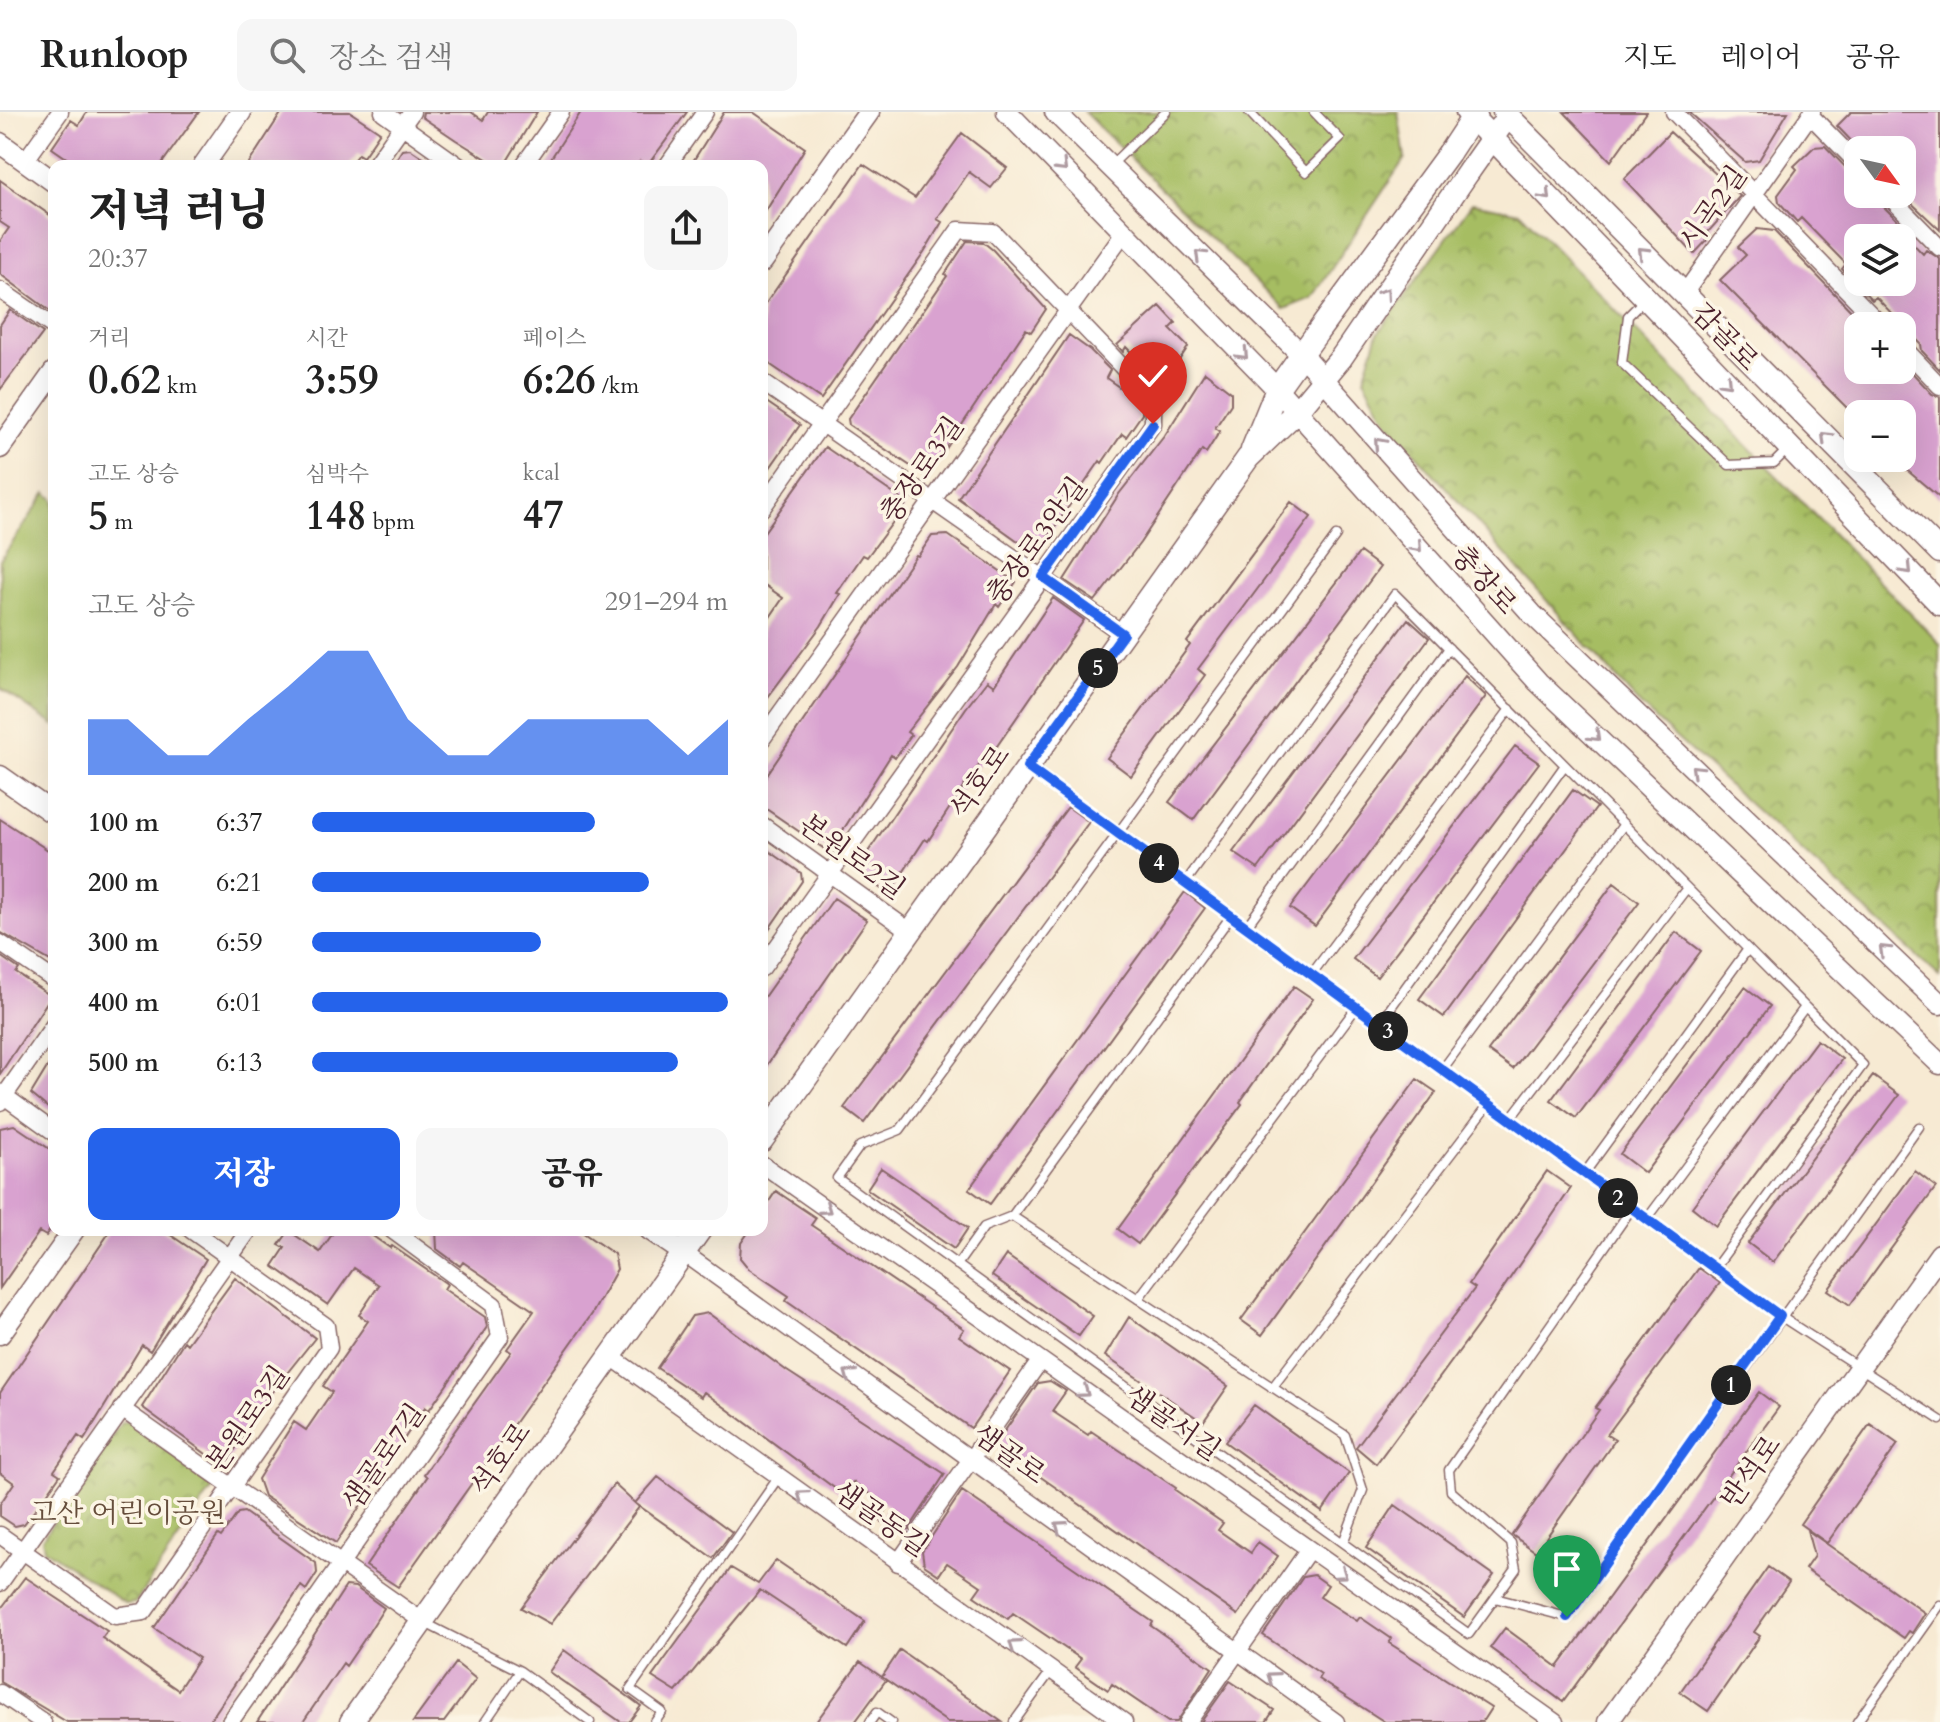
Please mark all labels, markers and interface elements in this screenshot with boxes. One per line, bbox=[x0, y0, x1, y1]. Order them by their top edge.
search box bbox=[237, 19, 797, 91]
text: Runloop bbox=[40, 29, 189, 81]
icon: search bbox=[265, 33, 309, 77]
text: 장소 검색 bbox=[329, 37, 453, 78]
text: 지도 bbox=[1623, 38, 1677, 76]
text: 레이어 bbox=[1721, 38, 1802, 76]
text: 공유 bbox=[1846, 38, 1900, 76]
north arrow bbox=[1844, 136, 1916, 208]
map controls bbox=[1844, 136, 1916, 472]
one-way arrow bbox=[1053, 158, 1067, 173]
street label: 시곡2길 bbox=[1670, 158, 1756, 258]
text: 저녁 러닝 bbox=[88, 181, 270, 241]
one-way arrow bbox=[1537, 185, 1551, 200]
button: share bbox=[644, 186, 728, 270]
button: layers bbox=[1844, 224, 1916, 296]
text: 20:37 bbox=[88, 241, 148, 276]
one-way arrow bbox=[1638, 247, 1652, 261]
one-way arrow bbox=[1195, 250, 1209, 264]
one-way arrow bbox=[1375, 288, 1390, 302]
street label: 감골로 bbox=[1683, 295, 1767, 379]
button: + bbox=[1844, 312, 1916, 384]
text: 거리 bbox=[88, 323, 131, 353]
text: 시간 bbox=[305, 323, 348, 353]
text: 페이스 bbox=[523, 323, 586, 353]
pin bbox=[1119, 342, 1187, 424]
one-way arrow bbox=[1234, 345, 1249, 359]
text: 0.62 bbox=[88, 353, 161, 408]
text: 3:59 bbox=[305, 353, 378, 408]
text: 6:26 bbox=[523, 353, 596, 408]
icon: check bbox=[1131, 354, 1175, 398]
text: km bbox=[161, 371, 197, 401]
text: /km bbox=[596, 371, 639, 401]
one-way arrow bbox=[1717, 373, 1732, 387]
button: − bbox=[1844, 400, 1916, 472]
street label: 충장로3길 bbox=[871, 409, 973, 531]
one-way arrow bbox=[1821, 432, 1835, 446]
one-way arrow bbox=[1374, 438, 1388, 453]
text: kcal bbox=[523, 458, 560, 488]
text: 고도 상승 bbox=[88, 459, 179, 489]
text: 심박수 bbox=[305, 459, 369, 489]
street label: 충장로3안길 bbox=[978, 469, 1096, 613]
text: 47 bbox=[523, 488, 564, 543]
text: 5 bbox=[88, 489, 109, 544]
text: 148 bbox=[305, 489, 367, 544]
text: m bbox=[109, 507, 133, 537]
text: bpm bbox=[367, 507, 415, 537]
street label: 충장로 bbox=[1443, 537, 1525, 623]
one-way arrow bbox=[1408, 538, 1422, 553]
one-way arrow bbox=[1897, 560, 1912, 574]
text: 291–294 m bbox=[605, 584, 728, 619]
text: 고도 상승 bbox=[88, 588, 195, 623]
pin: 5 bbox=[1078, 648, 1118, 688]
text: 5 bbox=[1092, 653, 1104, 683]
one-way arrow bbox=[1586, 727, 1600, 742]
street label: 석호로 bbox=[941, 738, 1019, 826]
one-way arrow bbox=[1691, 765, 1705, 780]
text: 100 m bbox=[88, 805, 159, 840]
text: 6:37 bbox=[216, 805, 263, 840]
street label: 본원로2길 bbox=[791, 806, 913, 908]
pin: 4 bbox=[1139, 843, 1179, 883]
text: 4 bbox=[1153, 848, 1165, 878]
text: 200 m bbox=[88, 865, 159, 900]
text: 6:21 bbox=[216, 865, 263, 900]
text: 300 m bbox=[88, 925, 159, 960]
text: 6:59 bbox=[216, 925, 263, 960]
one-way arrow bbox=[1879, 945, 1893, 960]
text: 400 m bbox=[88, 985, 159, 1020]
text: 6:01 bbox=[216, 985, 263, 1020]
pin: 3 bbox=[1368, 1011, 1408, 1051]
text: 3 bbox=[1382, 1016, 1394, 1046]
text: 500 m bbox=[88, 1045, 159, 1080]
text: 6:13 bbox=[216, 1045, 263, 1080]
button: 저장 bbox=[88, 1128, 400, 1220]
button: 공유 bbox=[416, 1128, 728, 1220]
pin: 2 bbox=[1598, 1178, 1638, 1218]
text: 2 bbox=[1612, 1183, 1624, 1213]
one-way arrow bbox=[817, 1199, 831, 1214]
street label: 본원로3길 bbox=[197, 1358, 299, 1480]
pin: 1 bbox=[1711, 1365, 1751, 1405]
one-way arrow bbox=[844, 1369, 858, 1384]
text: 1 bbox=[1725, 1370, 1737, 1400]
street label: 샘골서길 bbox=[1118, 1376, 1228, 1470]
one-way arrow bbox=[1075, 1382, 1089, 1397]
street label: 샘골로7길 bbox=[333, 1396, 435, 1518]
street label: 석호로 bbox=[462, 1415, 540, 1503]
street label: 샘골로 bbox=[965, 1415, 1053, 1493]
street label: 반석로 bbox=[1712, 1428, 1790, 1516]
street label: 샘골동길 bbox=[826, 1472, 936, 1566]
one-way arrow bbox=[796, 1490, 810, 1505]
park label: 고산 어린이공원 bbox=[30, 1494, 226, 1532]
one-way arrow bbox=[1055, 1521, 1069, 1536]
pin bbox=[1533, 1535, 1601, 1617]
icon: arrive bbox=[1545, 1547, 1589, 1591]
one-way arrow bbox=[1333, 1564, 1347, 1579]
one-way arrow bbox=[1008, 1640, 1023, 1655]
one-way arrow bbox=[1266, 1672, 1280, 1687]

